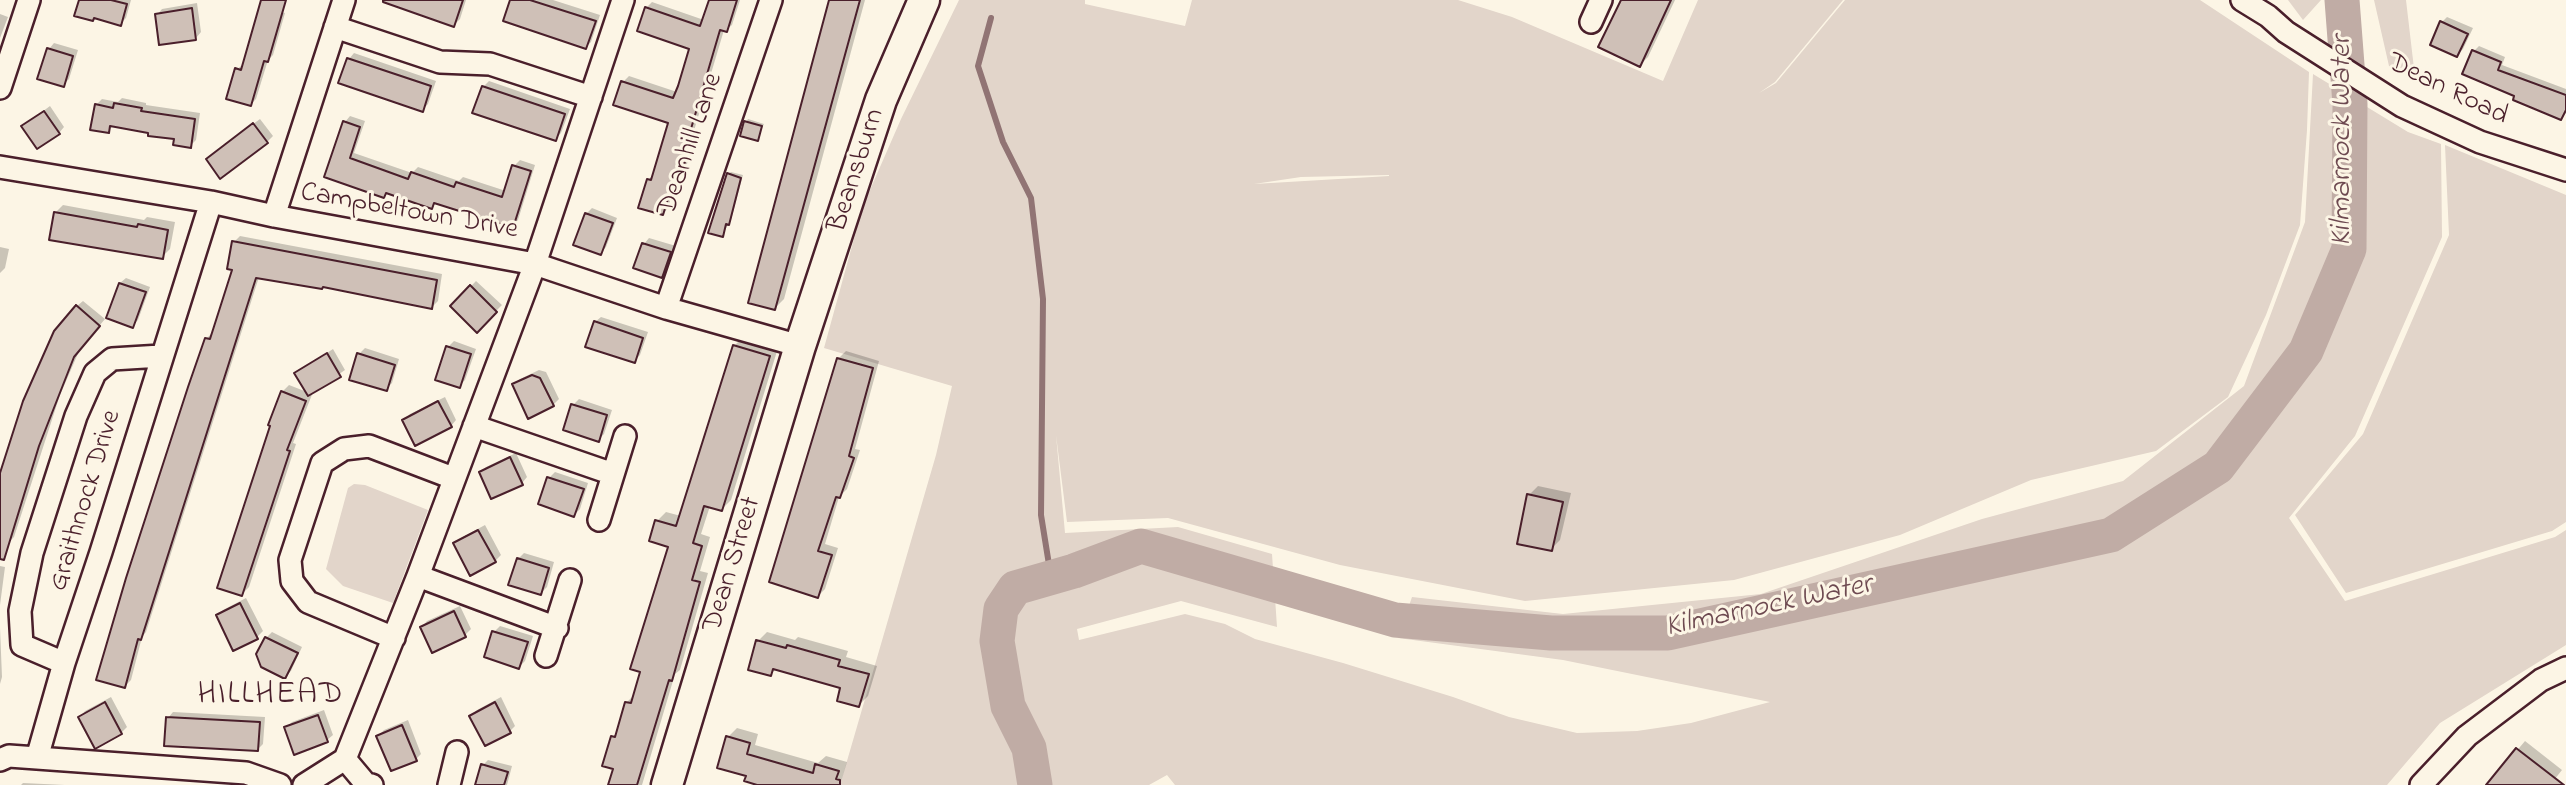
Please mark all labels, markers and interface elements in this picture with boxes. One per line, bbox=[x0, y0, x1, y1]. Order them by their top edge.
water label: Kilmarnock Water bbox=[2326, 36, 2362, 246]
street label: Dean Road bbox=[2381, 47, 2513, 135]
street label: Deanhill Lane bbox=[652, 69, 732, 221]
street label: Beansburn bbox=[822, 105, 894, 237]
street label: Campbeltown Drive bbox=[298, 177, 520, 249]
street label: Graithnock Drive bbox=[44, 406, 130, 596]
street label: Dean Street bbox=[698, 493, 770, 637]
water label: Kilmarnock Water bbox=[1662, 569, 1876, 647]
district label: HILLHEAD bbox=[199, 678, 343, 716]

